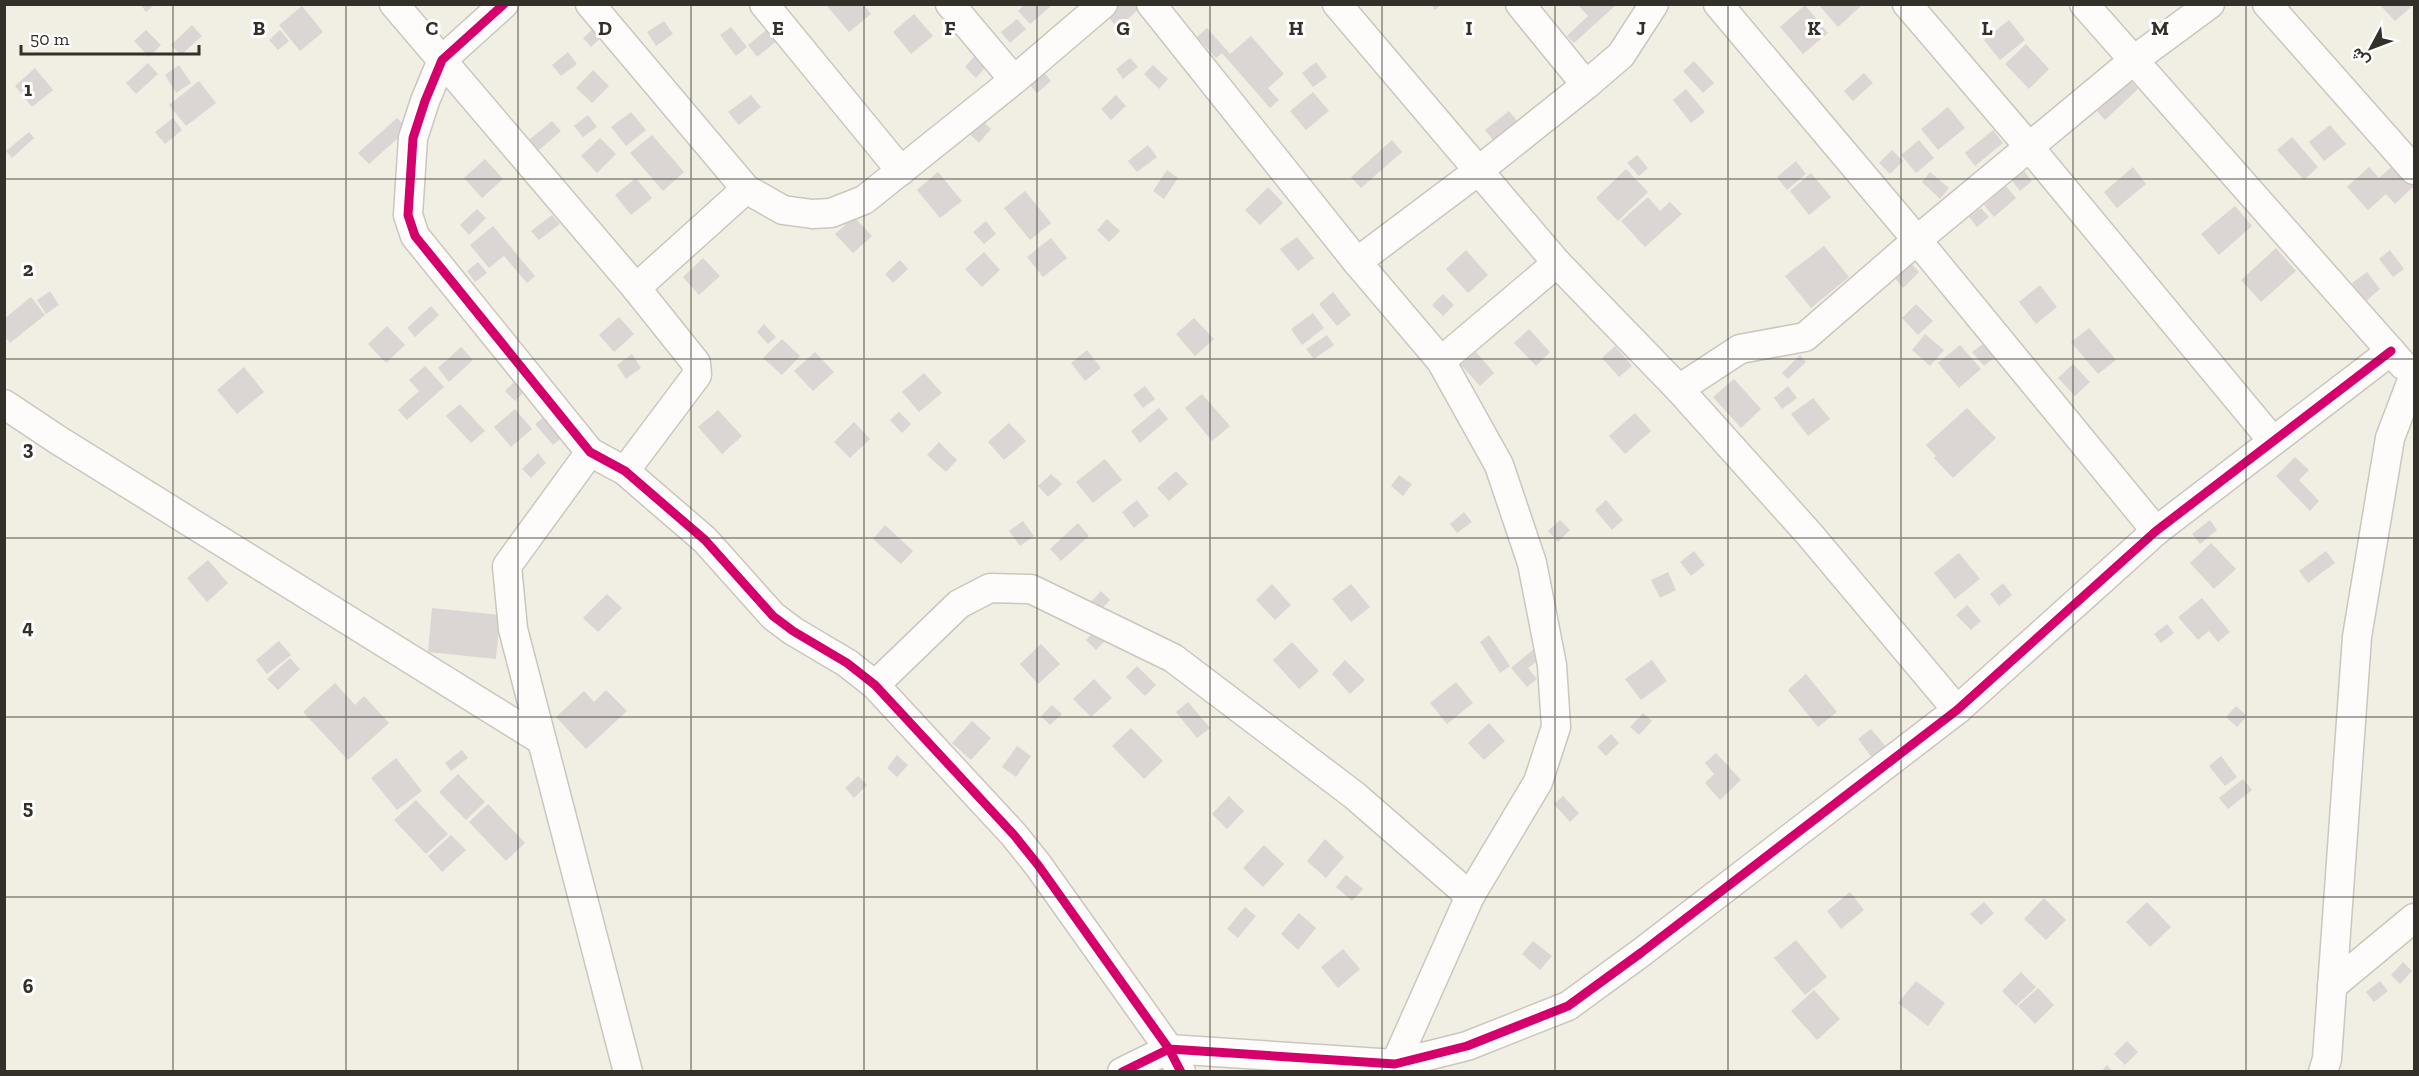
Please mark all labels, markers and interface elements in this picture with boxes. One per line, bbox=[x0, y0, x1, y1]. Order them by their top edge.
text: B bbox=[253, 16, 265, 40]
text: C bbox=[426, 16, 439, 40]
text: D bbox=[598, 16, 612, 40]
text: E bbox=[772, 16, 784, 40]
text: F bbox=[944, 16, 956, 40]
text: G bbox=[1116, 16, 1130, 40]
text: H bbox=[1288, 16, 1304, 40]
text: I bbox=[1465, 16, 1473, 40]
text: J bbox=[1636, 16, 1646, 40]
text: K bbox=[1807, 16, 1821, 40]
text: L bbox=[1981, 16, 1993, 40]
text: M bbox=[2151, 16, 2169, 40]
scale bar bbox=[21, 18, 200, 56]
north arrow bbox=[2341, 18, 2401, 78]
text: 50 m bbox=[30, 28, 70, 50]
text: ش bbox=[2347, 44, 2374, 71]
text: 1 bbox=[24, 77, 32, 101]
text: 2 bbox=[23, 257, 34, 281]
text: 3 bbox=[23, 436, 34, 460]
text: 4 bbox=[22, 615, 34, 639]
text: 5 bbox=[23, 795, 33, 819]
text: 6 bbox=[23, 974, 34, 998]

